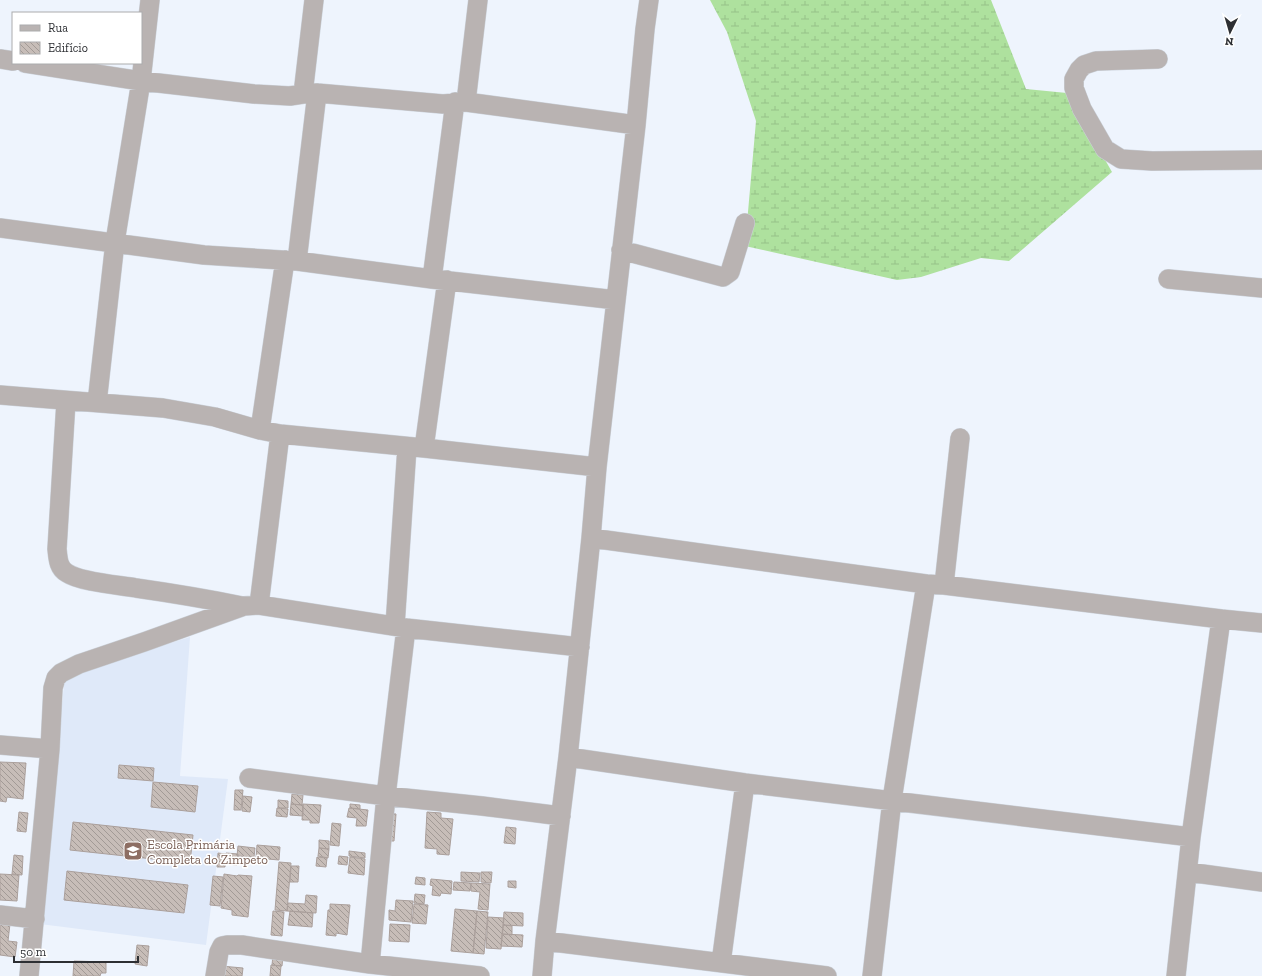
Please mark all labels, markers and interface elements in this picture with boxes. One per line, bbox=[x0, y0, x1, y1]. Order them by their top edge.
legend bbox=[12, 12, 142, 64]
north arrow bbox=[1210, 12, 1250, 52]
text: Rua bbox=[48, 21, 68, 35]
text: N bbox=[1224, 35, 1234, 48]
text: Edifício bbox=[48, 41, 88, 55]
place label: Escola Primária Completa do Zimpeto bbox=[147, 837, 268, 867]
school or university icon: Escola Primária Completa do Zimpeto bbox=[122, 840, 144, 862]
scale bar bbox=[14, 938, 138, 964]
text: 50 m bbox=[20, 945, 47, 959]

